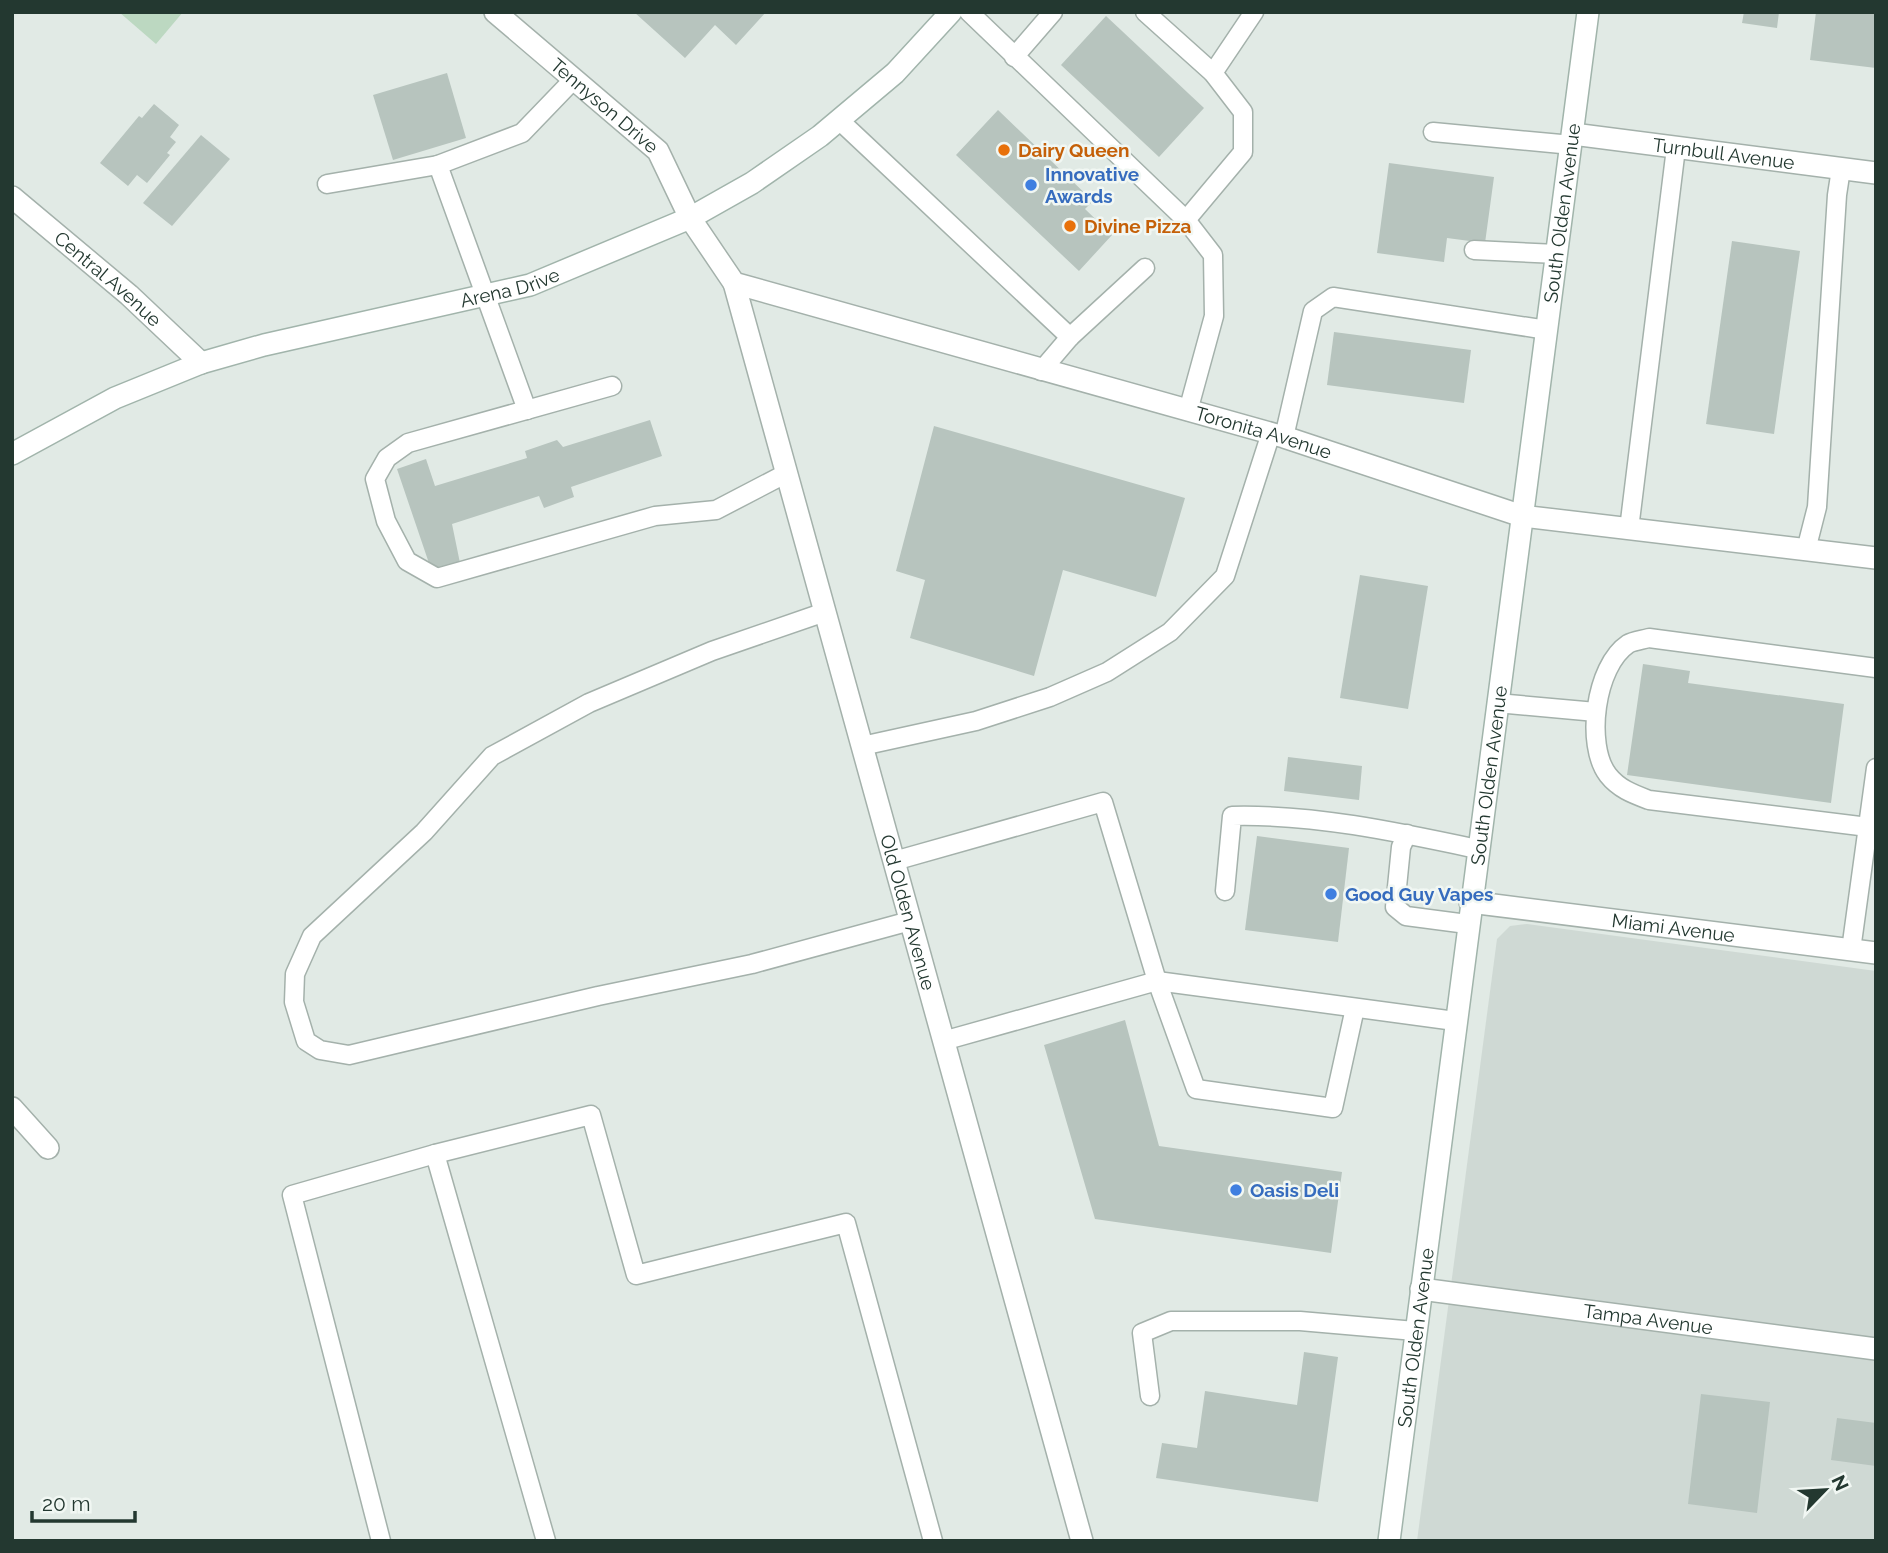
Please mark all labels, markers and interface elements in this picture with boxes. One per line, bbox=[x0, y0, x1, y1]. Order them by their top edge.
street label: Tennyson Drive bbox=[546, 53, 663, 157]
street label: South Olden Avenue bbox=[1539, 122, 1584, 304]
street label: Turnbull Avenue bbox=[1652, 133, 1796, 173]
place label: Dairy Queen bbox=[1018, 139, 1129, 161]
marker: Dairy Queen bbox=[996, 142, 1012, 158]
place label: Innovative Awards bbox=[1045, 163, 1139, 207]
marker: Innovative Awards bbox=[1023, 177, 1039, 193]
place label: Divine Pizza bbox=[1084, 215, 1192, 237]
marker: Divine Pizza bbox=[1062, 218, 1078, 234]
street label: Central Avenue bbox=[50, 226, 166, 331]
street label: Arena Drive bbox=[458, 263, 563, 311]
street label: Toronita Avenue bbox=[1193, 402, 1335, 463]
street label: South Olden Avenue bbox=[1466, 684, 1511, 867]
street label: Old Olden Avenue bbox=[876, 832, 940, 993]
place label: Good Guy Vapes bbox=[1345, 883, 1493, 905]
marker: Good Guy Vapes bbox=[1323, 886, 1339, 902]
street label: Miami Avenue bbox=[1611, 909, 1736, 946]
place label: Oasis Deli bbox=[1250, 1179, 1339, 1201]
marker: Oasis Deli bbox=[1228, 1182, 1244, 1198]
street label: South Olden Avenue bbox=[1393, 1247, 1438, 1429]
street label: Tampa Avenue bbox=[1582, 1300, 1714, 1338]
north arrow bbox=[1790, 1455, 1860, 1525]
text: N bbox=[1827, 1472, 1853, 1494]
scale bar bbox=[32, 1480, 135, 1524]
text: 20 m bbox=[42, 1491, 90, 1516]

